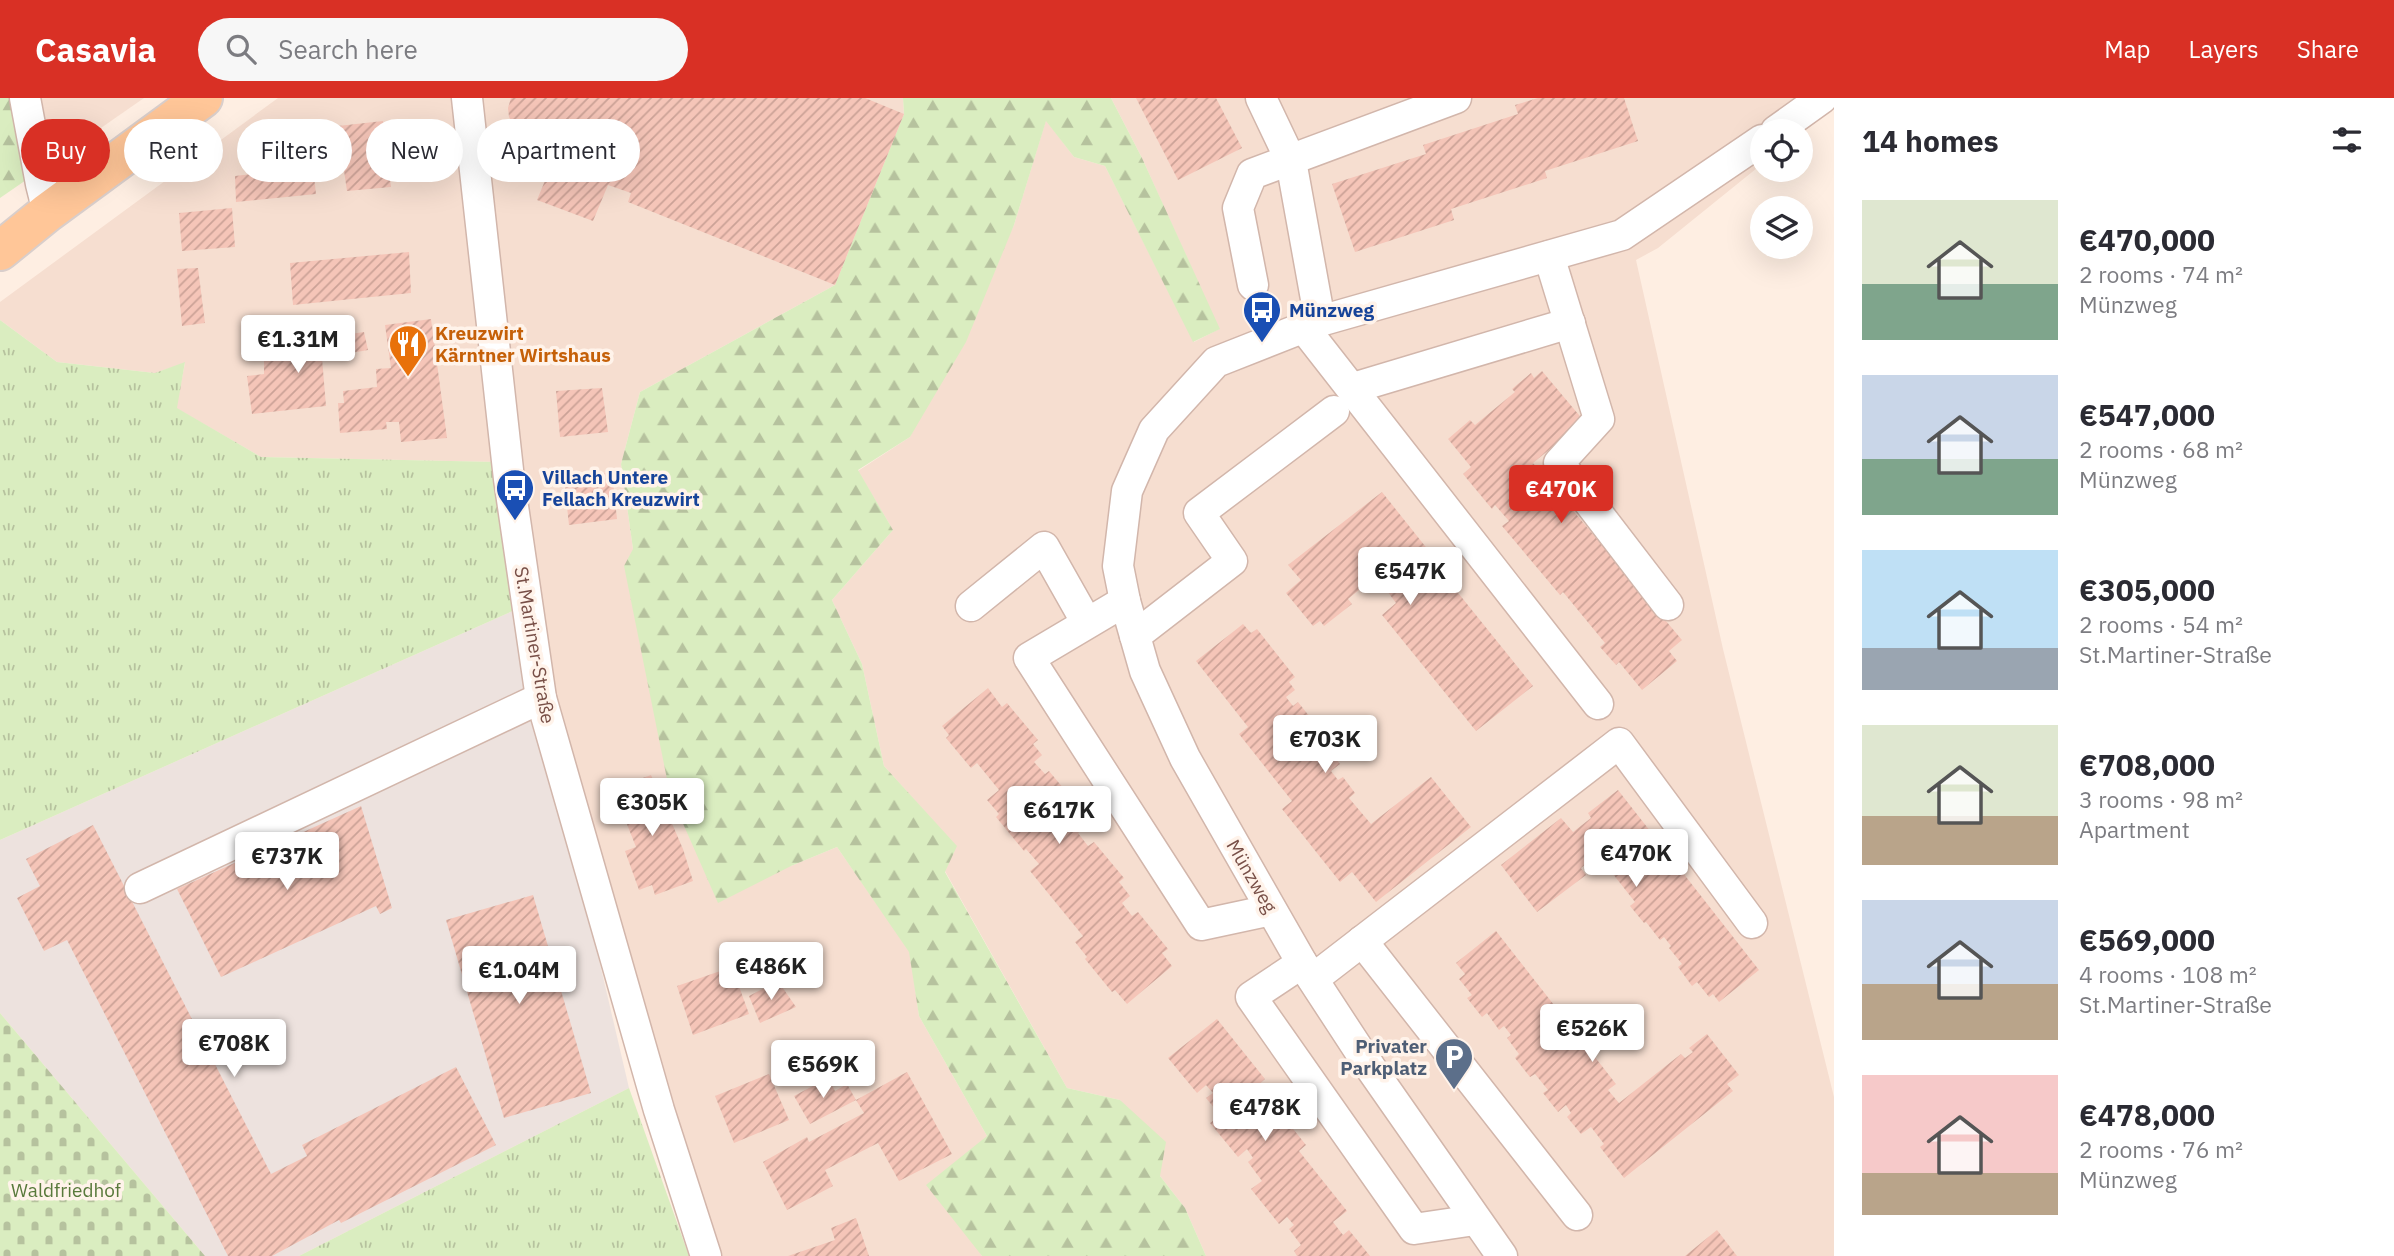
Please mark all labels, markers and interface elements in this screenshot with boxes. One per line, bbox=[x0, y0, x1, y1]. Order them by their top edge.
search box bbox=[198, 18, 688, 81]
text: Casavia bbox=[35, 28, 156, 71]
icon: search bbox=[222, 30, 260, 68]
text: Search here bbox=[278, 32, 418, 66]
text: Map bbox=[2104, 33, 2151, 65]
text: Layers bbox=[2189, 33, 2259, 65]
text: Share bbox=[2297, 33, 2359, 65]
chip: Buy bbox=[21, 119, 110, 182]
chip: Rent bbox=[124, 119, 223, 182]
chip: Filters bbox=[237, 119, 352, 182]
chip: New bbox=[366, 119, 463, 182]
chip: Apartment bbox=[477, 119, 640, 182]
map controls bbox=[1750, 119, 1813, 259]
button: locate bbox=[1750, 119, 1813, 182]
text: 14 homes bbox=[1862, 121, 1999, 160]
icon: filters bbox=[2328, 121, 2366, 159]
button: layers bbox=[1750, 196, 1813, 259]
text: €470,000 bbox=[2079, 220, 2215, 259]
icon: home bbox=[1918, 228, 2002, 312]
text: 2 rooms · 74 m² bbox=[2079, 259, 2243, 289]
bus stop icon: Münzweg bbox=[1241, 289, 1283, 344]
text: Münzweg bbox=[2079, 289, 2177, 319]
place label: Münzweg bbox=[1289, 298, 1375, 322]
pin: €1.31M bbox=[241, 316, 355, 375]
place label: Kreuzwirt Kärntner Wirtshaus bbox=[435, 321, 611, 367]
text: €1.31M bbox=[257, 323, 339, 353]
restaurant icon: Kreuzwirt Kärntner Wirtshaus bbox=[387, 323, 429, 378]
text: €547,000 bbox=[2079, 395, 2215, 434]
icon: home bbox=[1918, 403, 2002, 487]
text: 2 rooms · 68 m² bbox=[2079, 434, 2243, 464]
text: Münzweg bbox=[2079, 464, 2177, 494]
place label: Villach Untere Fellach Kreuzwirt bbox=[542, 465, 700, 511]
pin: €470K bbox=[1512, 466, 1610, 525]
bus stop icon: Villach Untere Fellach Kreuzwirt bbox=[494, 467, 536, 522]
text: €470K bbox=[1525, 473, 1597, 503]
pin: €547K bbox=[1361, 547, 1459, 607]
text: €547K bbox=[1374, 555, 1446, 585]
street label: St.Martiner-Straße bbox=[509, 564, 561, 726]
text: €305,000 bbox=[2079, 570, 2215, 609]
icon: home bbox=[1918, 578, 2002, 662]
text: 2 rooms · 54 m² bbox=[2079, 609, 2243, 639]
text: St.Martiner-Straße bbox=[2079, 639, 2272, 669]
pin: €703K bbox=[1276, 716, 1374, 775]
text: €703K bbox=[1289, 723, 1361, 753]
text: €708,000 bbox=[2079, 745, 2215, 784]
icon: home bbox=[1918, 753, 2002, 837]
pin: €305K bbox=[603, 778, 701, 838]
text: 3 rooms · 98 m² bbox=[2079, 784, 2243, 814]
text: €305K bbox=[616, 786, 688, 816]
pin: €617K bbox=[1010, 786, 1108, 846]
text: €617K bbox=[1023, 794, 1095, 824]
text: Apartment bbox=[2079, 814, 2190, 844]
pin: €470K bbox=[1587, 830, 1685, 889]
pin: €737K bbox=[238, 832, 336, 892]
street label: Münzweg bbox=[1221, 835, 1283, 917]
text: €470K bbox=[1600, 837, 1672, 867]
text: €737K bbox=[251, 840, 323, 870]
text: €569,000 bbox=[2079, 920, 2215, 959]
icon: home bbox=[1918, 928, 2002, 1012]
pin: €486K bbox=[722, 942, 820, 1002]
pin: €1.04M bbox=[462, 946, 576, 1006]
text: €486K bbox=[735, 950, 807, 980]
text: €1.04M bbox=[478, 954, 560, 984]
text: 4 rooms · 108 m² bbox=[2079, 959, 2257, 989]
text: St.Martiner-Straße bbox=[2079, 989, 2272, 1019]
pin: €526K bbox=[1543, 1004, 1641, 1064]
text: €526K bbox=[1556, 1012, 1628, 1042]
pin: €708K bbox=[185, 1020, 283, 1079]
text: €708K bbox=[198, 1027, 270, 1057]
place label: Privater Parkplatz bbox=[1340, 1034, 1427, 1080]
parking icon: Privater Parkplatz bbox=[1433, 1036, 1475, 1091]
pin: €569K bbox=[774, 1040, 872, 1100]
text: €569K bbox=[787, 1048, 859, 1078]
pin: €478K bbox=[1216, 1084, 1314, 1143]
text: €478K bbox=[1229, 1091, 1301, 1121]
text: €478,000 bbox=[2079, 1095, 2215, 1134]
icon: home bbox=[1918, 1103, 2002, 1187]
text: 2 rooms · 76 m² bbox=[2079, 1134, 2243, 1164]
text: Münzweg bbox=[2079, 1164, 2177, 1194]
park label: Waldfriedhof bbox=[11, 1178, 121, 1202]

